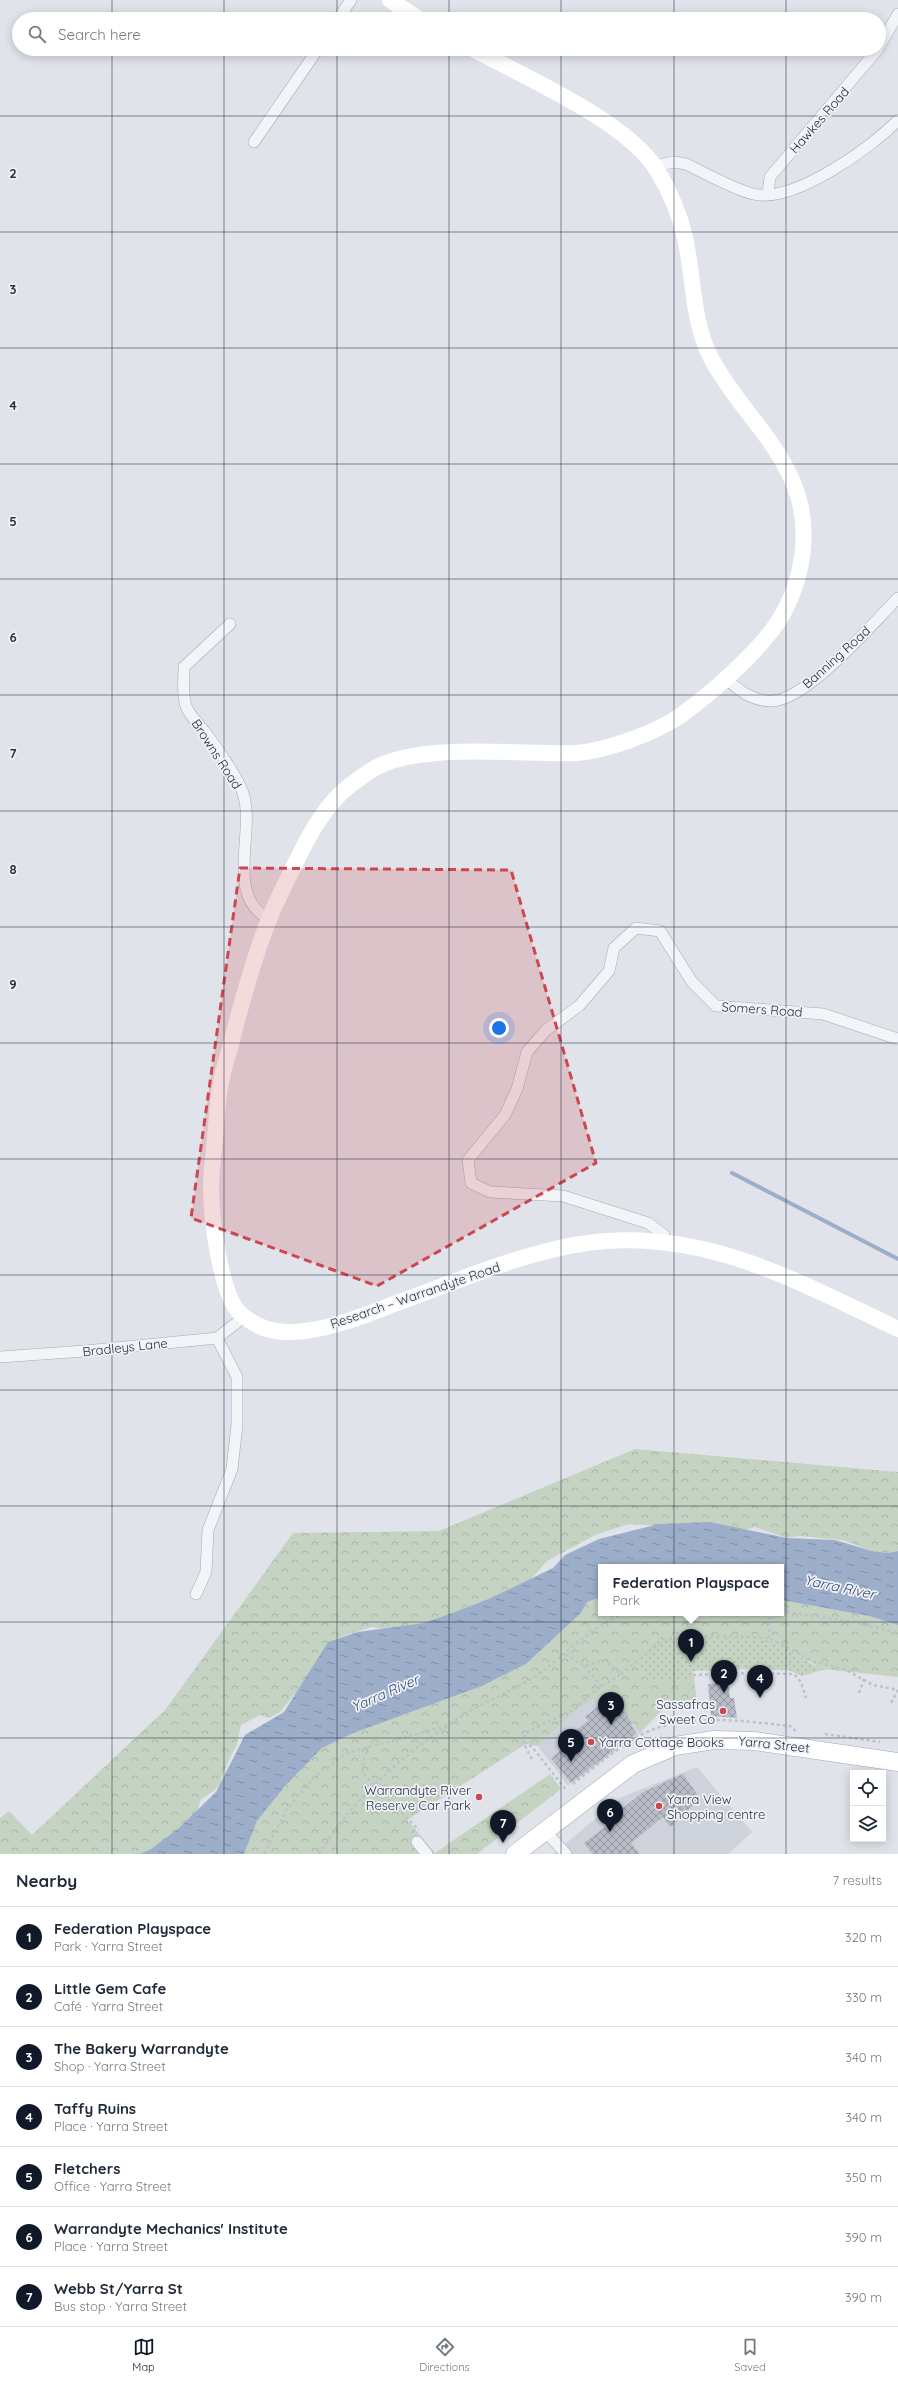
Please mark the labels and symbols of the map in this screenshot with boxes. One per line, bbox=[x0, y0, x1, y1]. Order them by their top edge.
street label: Hawkes Road bbox=[786, 83, 852, 157]
text: 2 bbox=[9, 165, 17, 181]
text: 3 bbox=[10, 281, 17, 297]
text: 4 bbox=[9, 397, 17, 413]
text: 5 bbox=[9, 513, 17, 529]
street label: Banning Road bbox=[799, 622, 873, 692]
text: 6 bbox=[9, 629, 17, 645]
street label: Browns Road bbox=[188, 716, 246, 792]
text: 7 bbox=[9, 745, 17, 761]
text: 8 bbox=[9, 861, 17, 877]
text: 9 bbox=[9, 976, 17, 992]
street label: Somers Road bbox=[721, 998, 803, 1020]
your location bbox=[489, 1018, 509, 1038]
street label: Research – Warrandyte Road bbox=[328, 1258, 502, 1332]
street label: Bradleys Lane bbox=[82, 1335, 168, 1359]
water label: Yarra River bbox=[803, 1571, 879, 1604]
pin: 1 bbox=[678, 1629, 704, 1662]
pin: 2 bbox=[711, 1660, 737, 1693]
pin: 4 bbox=[747, 1665, 773, 1698]
water label: Yarra River bbox=[349, 1670, 423, 1716]
pin: 3 bbox=[598, 1692, 624, 1725]
place label: Sassafras Sweet Co bbox=[656, 1696, 715, 1727]
marker: Sassafras Sweet Co bbox=[718, 1706, 728, 1716]
pin: 5 bbox=[558, 1729, 584, 1762]
street label: Yarra Street bbox=[738, 1732, 810, 1756]
place label: Yarra Cottage Books bbox=[599, 1734, 724, 1750]
marker: Yarra Cottage Books bbox=[586, 1737, 596, 1747]
place label: Warrandyte River Reserve Car Park bbox=[364, 1782, 471, 1813]
place label: Yarra View Shopping centre bbox=[667, 1791, 765, 1822]
marker: Warrandyte River Reserve Car Park bbox=[474, 1792, 484, 1802]
pin: 6 bbox=[597, 1799, 623, 1832]
marker: Yarra View Shopping centre bbox=[654, 1801, 664, 1811]
pin: 7 bbox=[490, 1810, 516, 1843]

